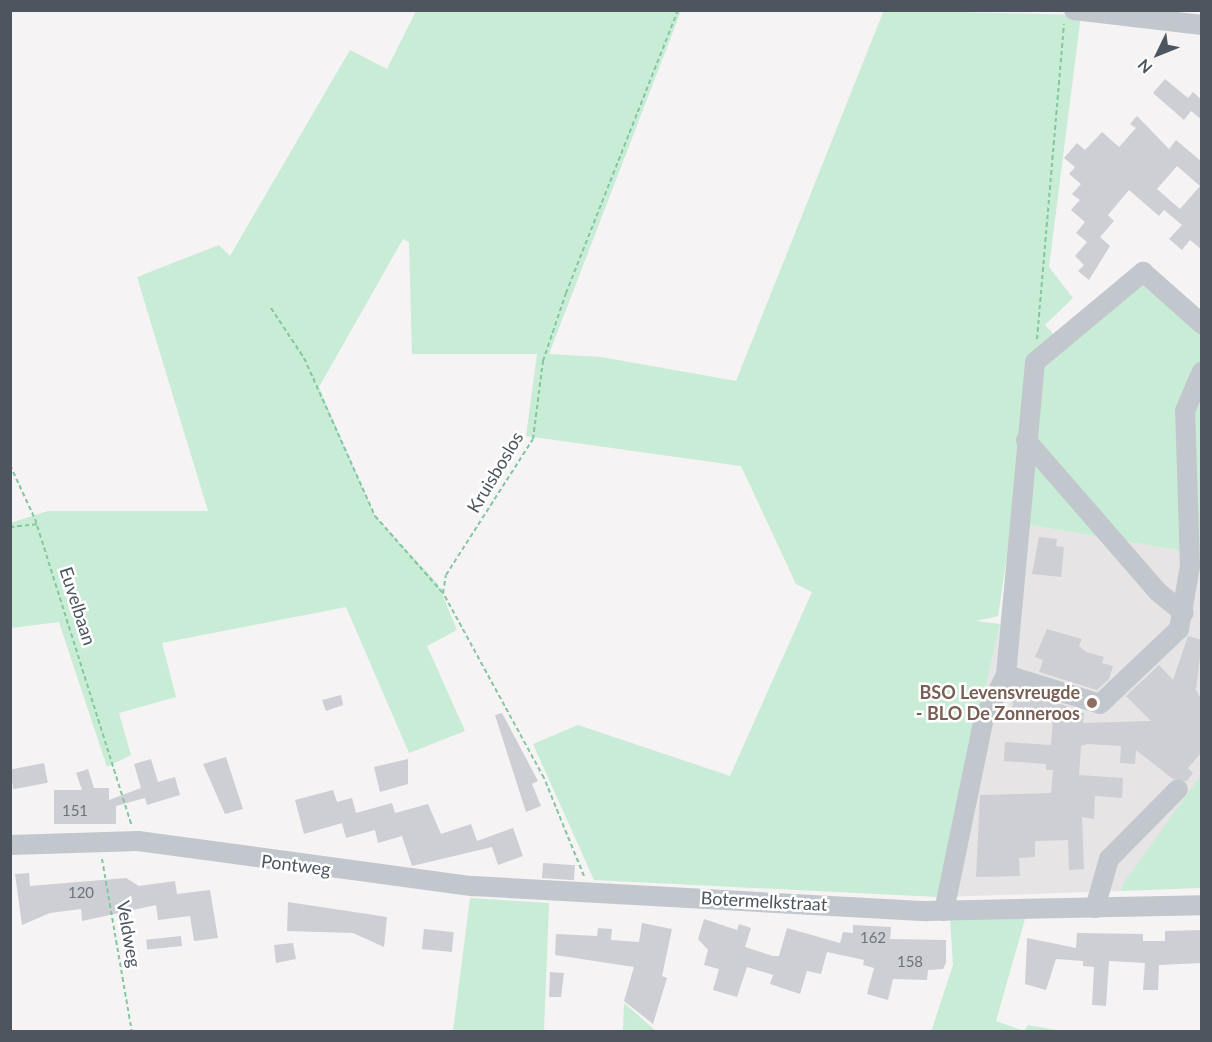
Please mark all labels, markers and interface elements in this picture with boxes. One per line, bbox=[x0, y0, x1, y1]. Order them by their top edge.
north arrow bbox=[1128, 24, 1188, 84]
text: N bbox=[1133, 56, 1156, 78]
street label: Kruisboslos bbox=[462, 427, 528, 517]
street label: Euvelbaan bbox=[55, 564, 101, 648]
place label: BSO Levensvreugde - BLO De Zonneroos bbox=[916, 682, 1080, 724]
marker: BSO Levensvreugde - BLO De Zonneroos bbox=[1085, 696, 1099, 710]
house number: 151 bbox=[62, 802, 88, 820]
street label: Pontweg bbox=[260, 850, 332, 880]
house number: 120 bbox=[68, 884, 94, 902]
street label: Botermelkstraat bbox=[700, 887, 828, 915]
street label: Veldweg bbox=[112, 899, 146, 969]
house number: 162 bbox=[860, 929, 886, 947]
house number: 158 bbox=[897, 953, 923, 971]

